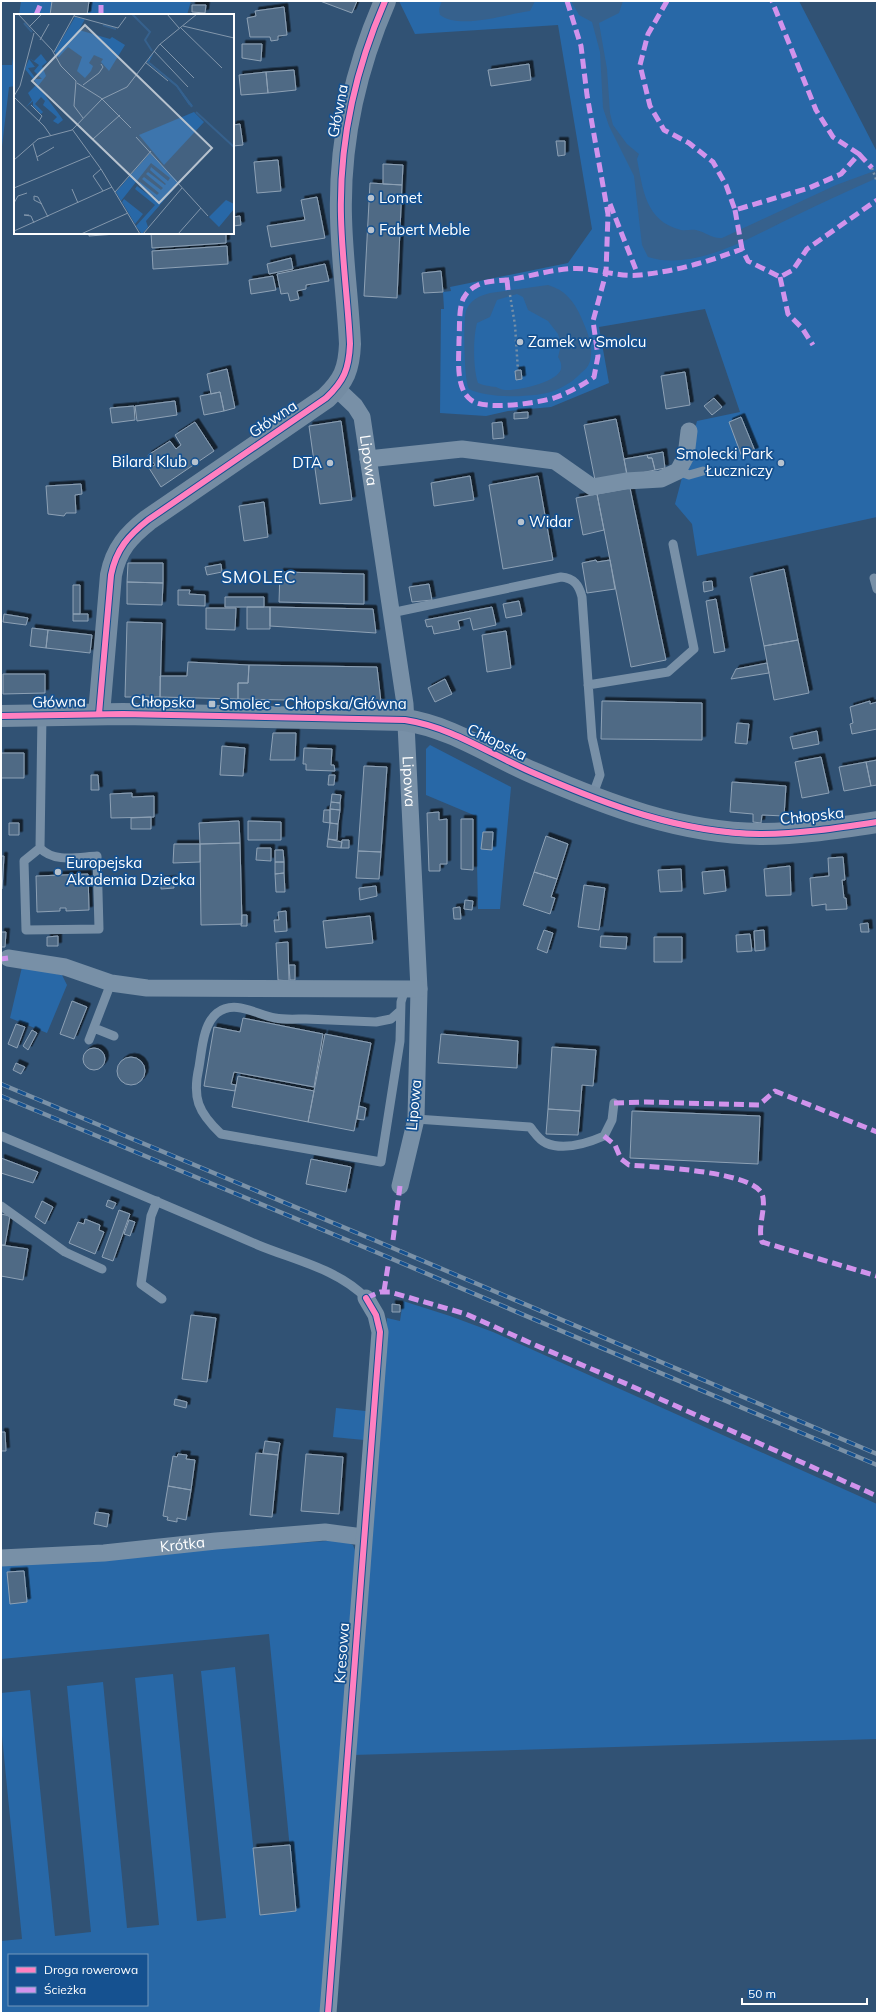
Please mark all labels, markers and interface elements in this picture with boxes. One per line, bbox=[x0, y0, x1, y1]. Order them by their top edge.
inset map bbox=[14, 14, 234, 234]
street label: Główna bbox=[323, 83, 352, 139]
place label: Lomet bbox=[379, 188, 422, 207]
marker: Lomet bbox=[366, 193, 376, 203]
place label: Fabert Meble bbox=[379, 220, 470, 239]
marker: Fabert Meble bbox=[366, 225, 376, 235]
place label: Zamek w Smolcu bbox=[528, 332, 646, 351]
marker: Zamek w Smolcu bbox=[515, 337, 525, 347]
street label: Główna bbox=[245, 396, 300, 442]
street label: Lipowa bbox=[356, 434, 382, 487]
place label: Smolecki Park Łuczniczy bbox=[676, 444, 773, 480]
place label: Bilard Klub bbox=[112, 452, 187, 471]
place label: DTA bbox=[293, 453, 322, 472]
marker: Bilard Klub bbox=[190, 457, 200, 467]
marker: DTA bbox=[325, 458, 335, 468]
marker: Smolecki Park Łuczniczy bbox=[776, 458, 786, 468]
place label: Widar bbox=[529, 512, 573, 531]
marker: Widar bbox=[516, 517, 526, 527]
district label: SMOLEC bbox=[221, 566, 297, 587]
street label: Chłopska bbox=[131, 691, 195, 712]
street label: Główna bbox=[32, 692, 86, 711]
place label: Smolec - Chłopska/Główna bbox=[220, 694, 407, 713]
marker: Smolec - Chłopska/Główna bbox=[207, 699, 217, 709]
street label: Chłopska bbox=[464, 719, 530, 764]
street label: Lipowa bbox=[399, 755, 420, 807]
street label: Chłopska bbox=[779, 803, 845, 828]
place label: Europejska Akademia Dziecka bbox=[66, 853, 195, 889]
marker: Europejska Akademia Dziecka bbox=[53, 867, 63, 877]
street label: Lipowa bbox=[402, 1079, 425, 1131]
street label: Krótka bbox=[159, 1532, 206, 1556]
street label: Kresowa bbox=[330, 1622, 353, 1684]
legend bbox=[8, 1954, 148, 2006]
text: Droga rowerowa bbox=[44, 1962, 138, 1977]
scale bar bbox=[742, 1980, 867, 2006]
text: Ścieżka bbox=[44, 1982, 86, 1997]
text: 50 m bbox=[748, 1986, 776, 2001]

